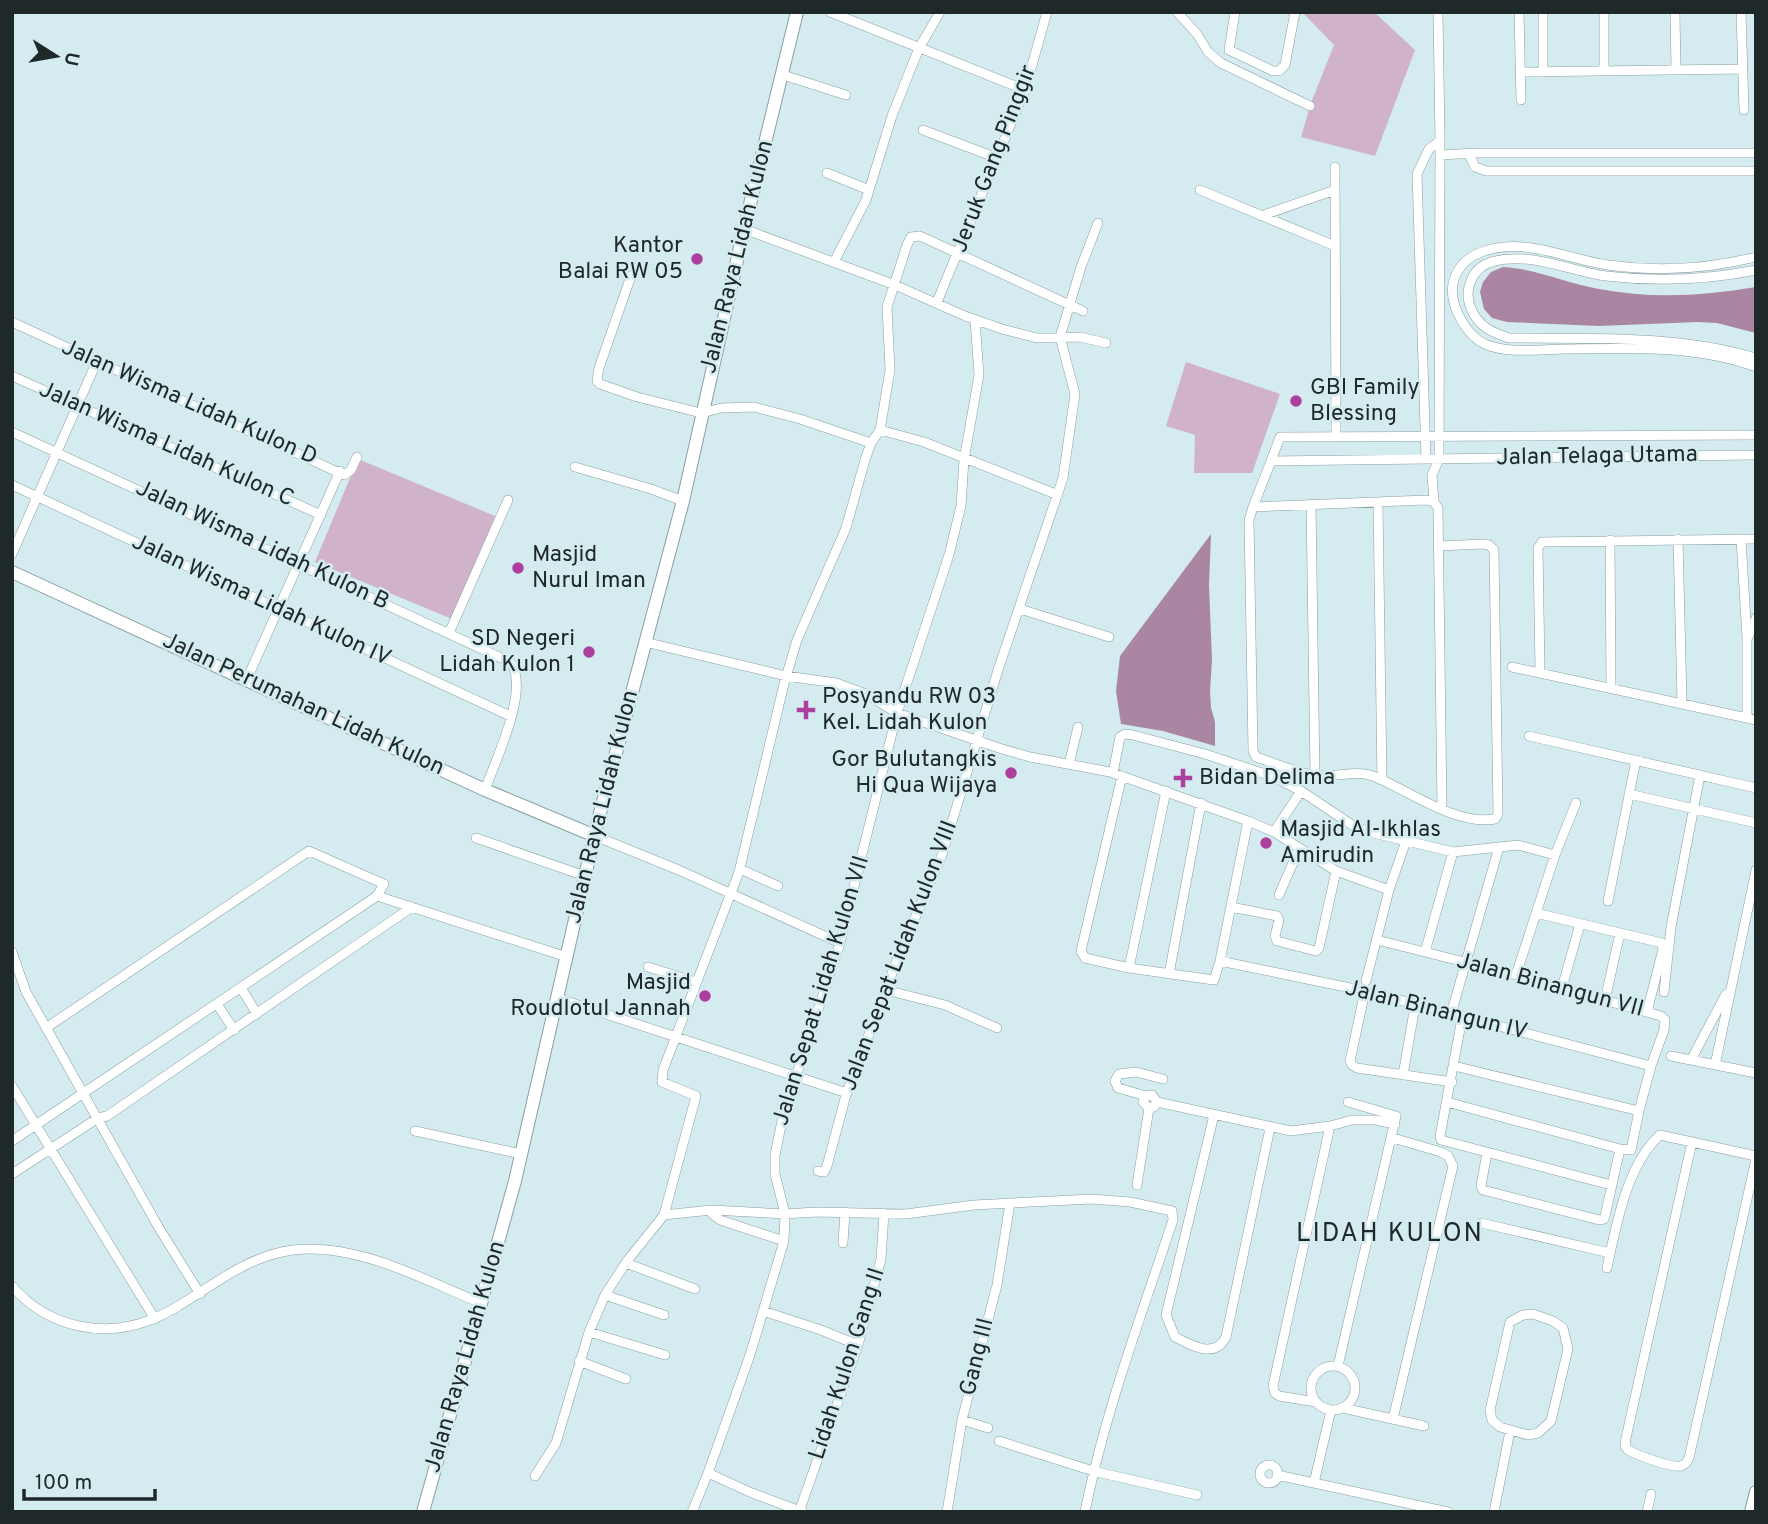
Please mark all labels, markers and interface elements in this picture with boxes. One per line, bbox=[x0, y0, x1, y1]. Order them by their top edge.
north arrow bbox=[21, 21, 91, 91]
text: U bbox=[58, 50, 84, 68]
street label: Jeruk Gang Pinggir bbox=[946, 61, 1044, 257]
street label: Jalan Raya Lidah Kulon bbox=[695, 137, 781, 377]
place label: Kantor Balai RW 05 bbox=[558, 232, 683, 287]
marker: Kantor Balai RW 05 bbox=[689, 251, 705, 267]
street label: Jalan Wisma Lidah Kulon D bbox=[57, 333, 321, 473]
place label: GBI Family Blessing bbox=[1310, 374, 1420, 429]
street label: Jalan Wisma Lidah Kulon C bbox=[34, 376, 298, 514]
marker: GBI Family Blessing bbox=[1288, 393, 1304, 409]
street label: Jalan Telaga Utama bbox=[1496, 441, 1698, 473]
street label: Jalan Wisma Lidah Kulon B bbox=[131, 474, 393, 618]
street label: Jalan Wisma Lidah Kulon IV bbox=[127, 528, 395, 674]
place label: Masjid Nurul Iman bbox=[532, 541, 646, 596]
marker: Masjid Nurul Iman bbox=[510, 560, 526, 576]
place label: SD Negeri Lidah Kulon 1 bbox=[439, 625, 575, 680]
street label: Jalan Perumahan Lidah Kulon bbox=[157, 627, 449, 783]
marker: SD Negeri Lidah Kulon 1 bbox=[581, 644, 597, 660]
place label: Posyandu RW 03 Kel. Lidah Kulon bbox=[822, 683, 996, 738]
street label: Jalan Raya Lidah Kulon bbox=[560, 687, 646, 927]
marker: Posyandu RW 03 Kel. Lidah Kulon bbox=[796, 700, 816, 720]
place label: Gor Bulutangkis Hi Qua Wijaya bbox=[831, 746, 997, 801]
place label: Bidan Delima bbox=[1199, 764, 1335, 793]
marker: Gor Bulutangkis Hi Qua Wijaya bbox=[1003, 765, 1019, 781]
marker: Bidan Delima bbox=[1173, 768, 1193, 788]
place label: Masjid Al-Ikhlas Amirudin bbox=[1280, 816, 1441, 871]
street label: Jalan Sepat Lidah Kulon VIII bbox=[835, 817, 965, 1095]
marker: Masjid Al-Ikhlas Amirudin bbox=[1258, 835, 1274, 851]
street label: Jalan Sepat Lidah Kulon VII bbox=[767, 853, 877, 1129]
street label: Jalan Binangun VII bbox=[1453, 947, 1647, 1025]
place label: Masjid Roudlotul Jannah bbox=[510, 969, 691, 1024]
street label: Jalan Binangun IV bbox=[1342, 974, 1530, 1048]
marker: Masjid Roudlotul Jannah bbox=[697, 988, 713, 1004]
district label: LIDAH KULON bbox=[1296, 1218, 1484, 1251]
street label: Jalan Raya Lidah Kulon bbox=[419, 1238, 513, 1476]
street label: Lidah Kulon Gang II bbox=[803, 1264, 893, 1464]
street label: Gang III bbox=[954, 1315, 1002, 1399]
scale bar bbox=[24, 1458, 156, 1502]
text: 100 m bbox=[35, 1470, 92, 1497]

